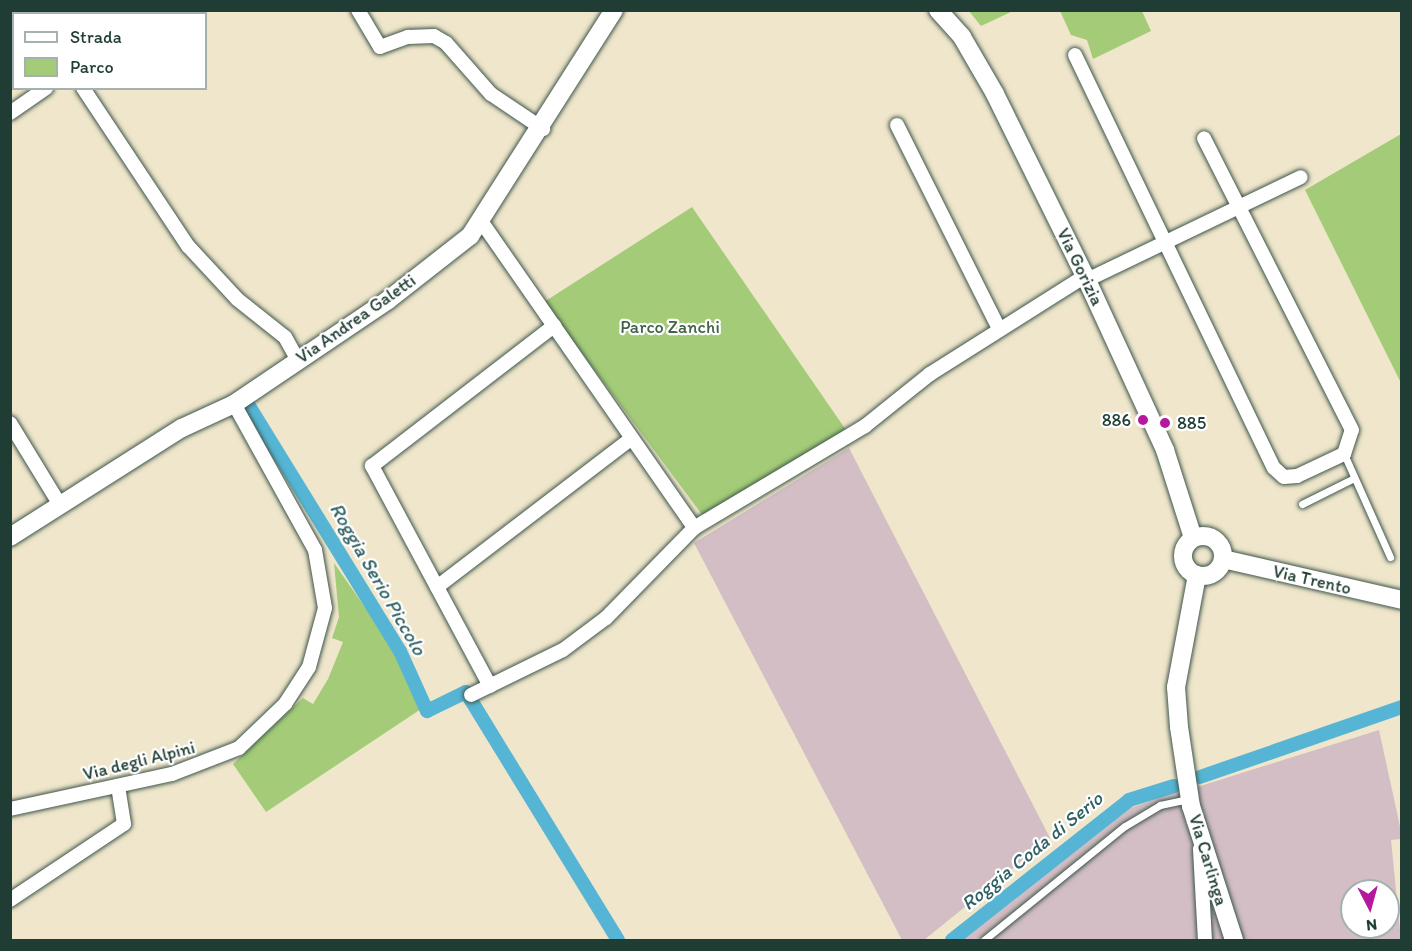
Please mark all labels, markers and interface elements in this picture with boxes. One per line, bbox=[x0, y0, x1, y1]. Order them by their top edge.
legend bbox=[12, 12, 207, 90]
text: Strada bbox=[70, 26, 122, 48]
text: Parco bbox=[70, 56, 114, 78]
street label: Via Gorizia bbox=[1052, 225, 1108, 309]
street label: Via Andrea Galetti bbox=[292, 270, 420, 368]
park label: Parco Zanchi bbox=[620, 316, 720, 338]
place label: 886 bbox=[1102, 409, 1131, 431]
place label: 885 bbox=[1177, 412, 1206, 434]
marker: 886 bbox=[1136, 413, 1150, 427]
marker: 885 bbox=[1158, 416, 1172, 430]
water label: Roggia Serio Piccolo bbox=[325, 498, 431, 660]
street label: Via Trento bbox=[1271, 561, 1353, 599]
street label: Via degli Alpini bbox=[81, 737, 197, 785]
water label: Roggia Coda di Serio bbox=[956, 786, 1108, 916]
street label: Via Carlinga bbox=[1184, 812, 1232, 908]
north arrow bbox=[1340, 879, 1400, 939]
text: N bbox=[1365, 915, 1378, 935]

